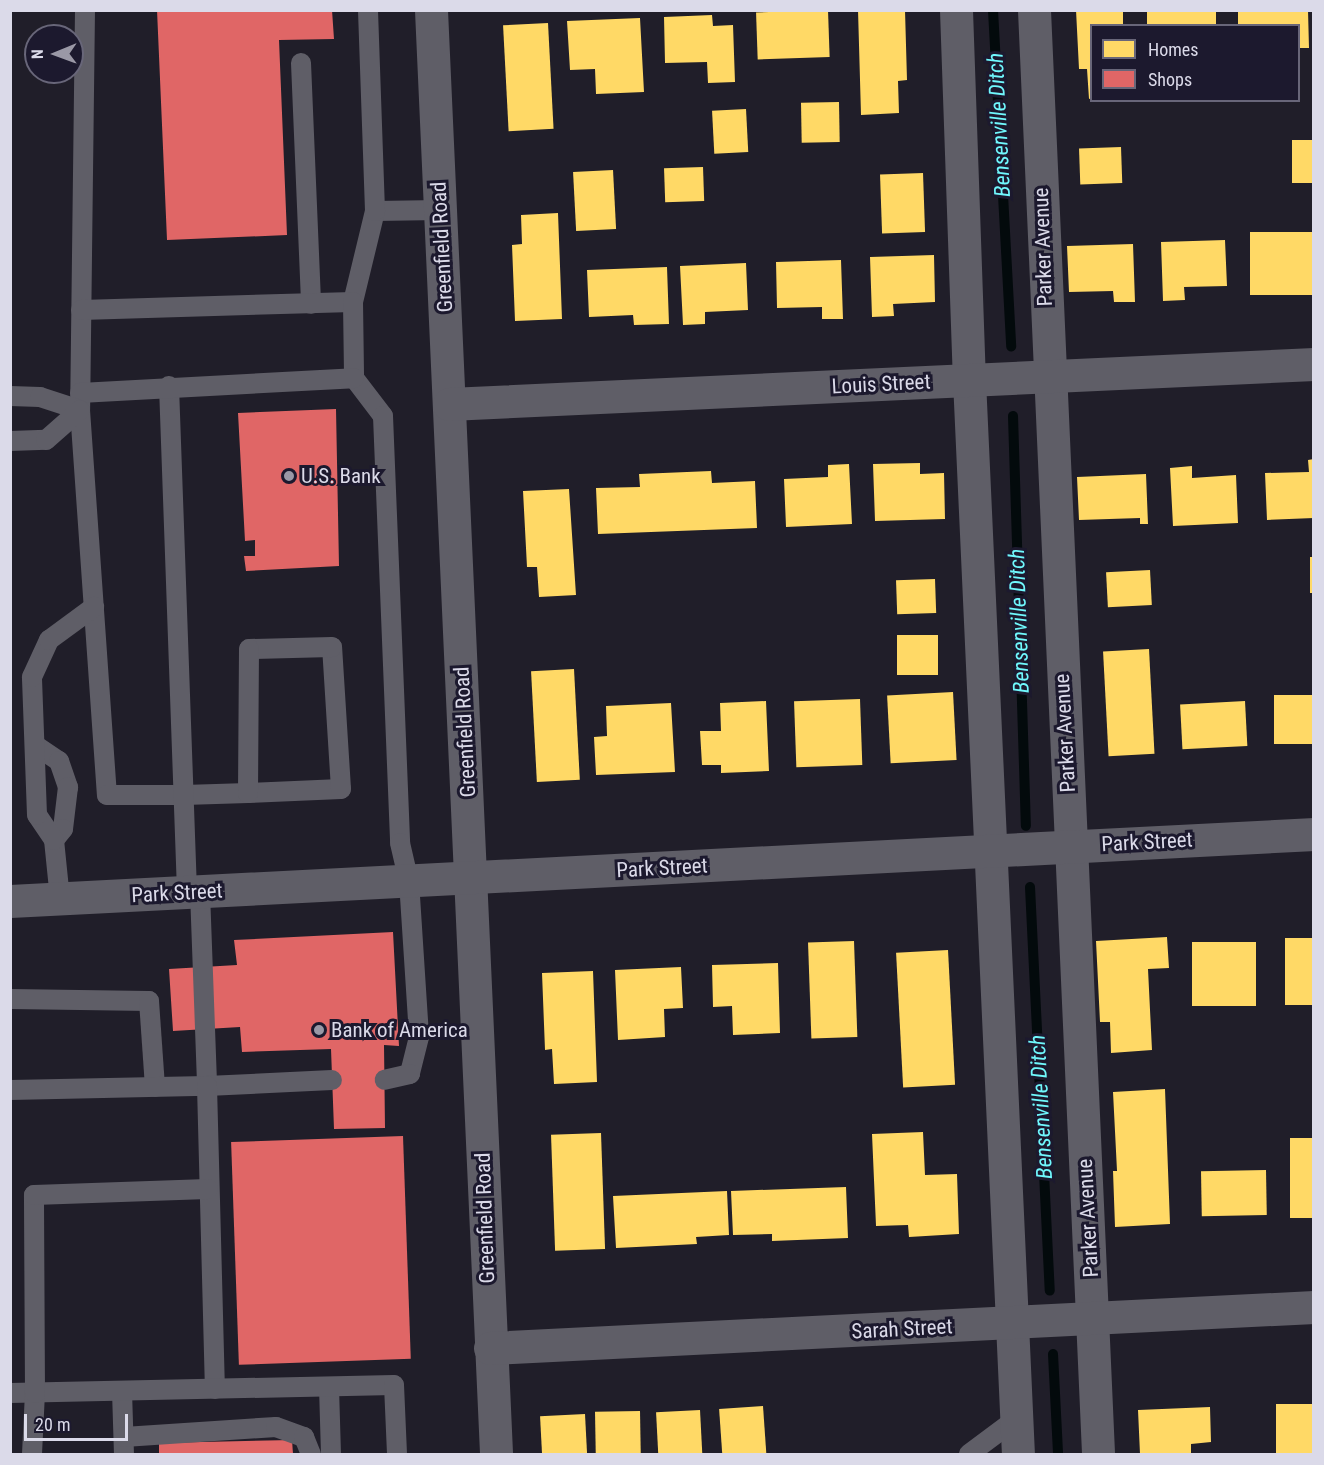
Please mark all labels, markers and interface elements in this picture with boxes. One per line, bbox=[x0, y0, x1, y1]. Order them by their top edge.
north arrow bbox=[24, 24, 84, 84]
legend bbox=[1090, 24, 1300, 102]
text: Homes bbox=[1148, 39, 1198, 60]
text: N bbox=[28, 49, 47, 59]
water label: Bensenville Ditch bbox=[982, 52, 1016, 198]
text: Shops bbox=[1148, 69, 1192, 90]
street label: Greenfield Road bbox=[426, 181, 458, 313]
street label: Parker Avenue bbox=[1028, 187, 1058, 307]
street label: Louis Street bbox=[831, 369, 931, 399]
place label: U.S. Bank bbox=[301, 463, 381, 489]
marker: U.S. Bank bbox=[282, 469, 296, 483]
water label: Bensenville Ditch bbox=[1003, 548, 1035, 694]
street label: Greenfield Road bbox=[449, 666, 481, 798]
street label: Parker Avenue bbox=[1049, 673, 1081, 793]
street label: Park Street bbox=[1101, 827, 1193, 857]
street label: Park Street bbox=[616, 853, 708, 883]
street label: Park Street bbox=[131, 878, 223, 908]
place label: Bank of America bbox=[331, 1017, 468, 1043]
marker: Bank of America bbox=[312, 1023, 326, 1037]
water label: Bensenville Ditch bbox=[1024, 1034, 1058, 1180]
street label: Greenfield Road bbox=[470, 1152, 500, 1284]
street label: Parker Avenue bbox=[1072, 1158, 1104, 1278]
street label: Sarah Street bbox=[851, 1314, 953, 1344]
scale bar bbox=[27, 1402, 130, 1440]
text: 20 m bbox=[35, 1414, 70, 1435]

